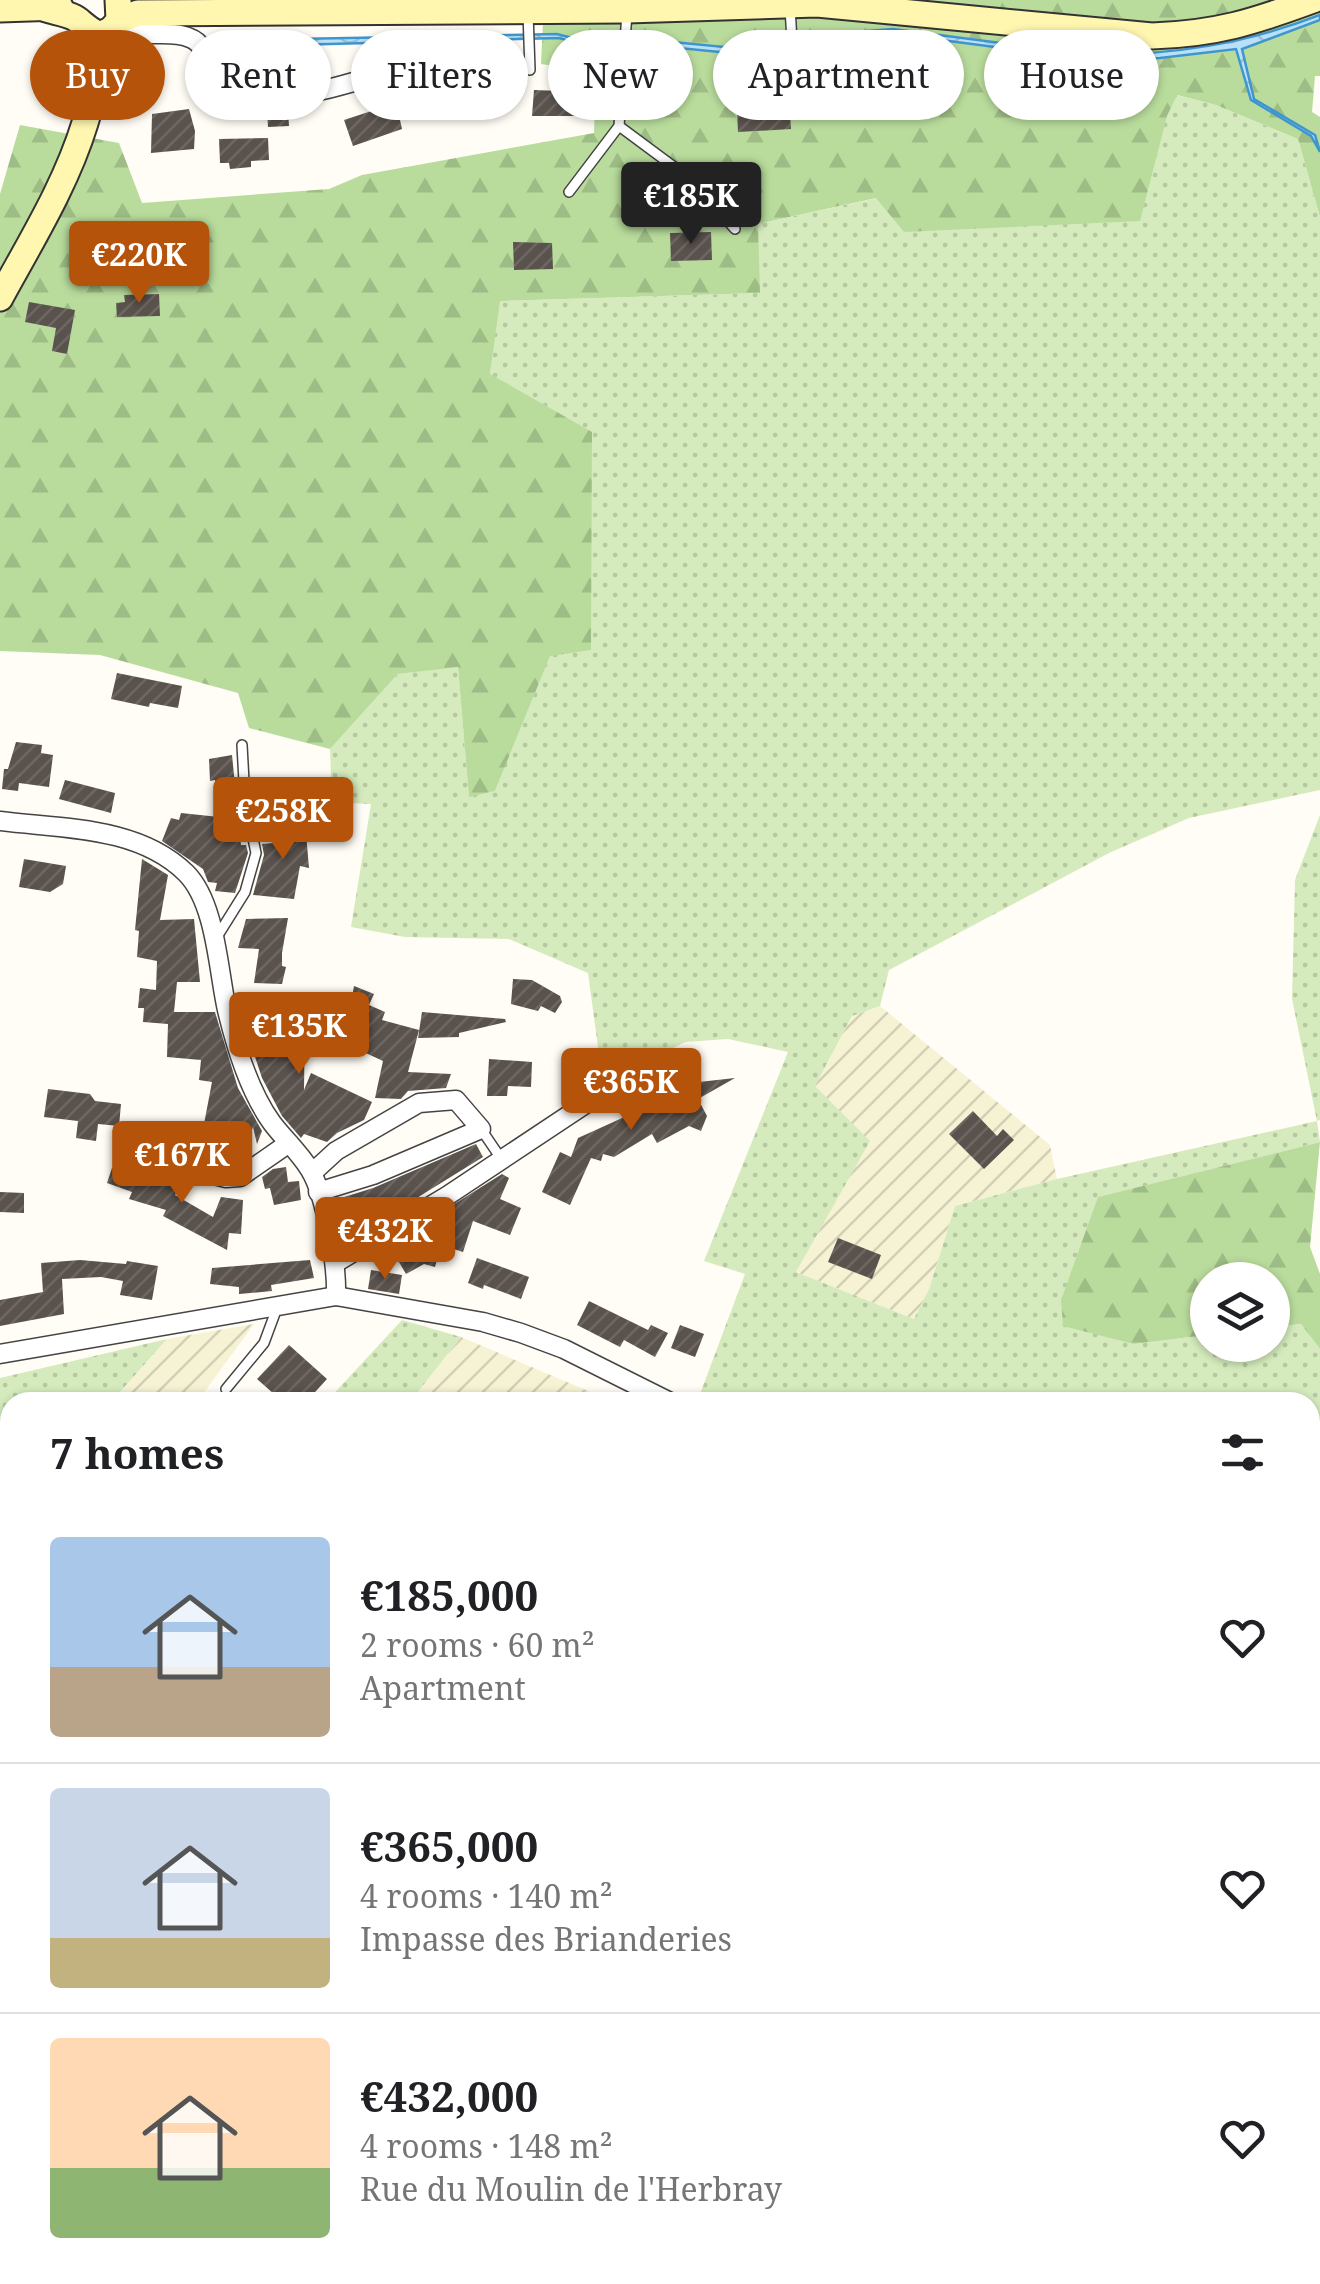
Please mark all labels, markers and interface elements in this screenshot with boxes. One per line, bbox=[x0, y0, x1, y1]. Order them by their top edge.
chip: Buy bbox=[30, 30, 165, 120]
chip: Rent bbox=[185, 30, 331, 120]
chip: Filters bbox=[351, 30, 528, 120]
chip: New bbox=[548, 30, 693, 120]
chip: Apartment bbox=[713, 30, 964, 120]
chip: House bbox=[984, 30, 1159, 120]
pin: €185K bbox=[621, 162, 761, 247]
text: €185K bbox=[643, 173, 739, 216]
pin: €220K bbox=[69, 221, 209, 306]
text: €220K bbox=[91, 232, 187, 275]
pin: €258K bbox=[213, 777, 353, 862]
text: €258K bbox=[235, 788, 331, 831]
pin: €135K bbox=[229, 992, 369, 1077]
text: €135K bbox=[251, 1003, 347, 1046]
pin: €365K bbox=[561, 1048, 701, 1133]
text: €365K bbox=[583, 1059, 679, 1102]
pin: €167K bbox=[112, 1121, 252, 1206]
text: €167K bbox=[134, 1132, 230, 1175]
pin: €432K bbox=[315, 1197, 455, 1282]
text: €432K bbox=[337, 1208, 433, 1251]
map controls bbox=[1190, 1262, 1290, 1362]
button: layers bbox=[1190, 1262, 1290, 1362]
text: 7 homes bbox=[50, 1424, 224, 1481]
icon: filters bbox=[1215, 1425, 1270, 1480]
text: €185,000 bbox=[360, 1566, 538, 1623]
icon: home bbox=[130, 1577, 250, 1697]
icon: heart bbox=[1215, 1610, 1270, 1665]
text: 2 rooms · 60 m² bbox=[360, 1623, 595, 1666]
text: Apartment bbox=[360, 1666, 526, 1709]
text: €365,000 bbox=[360, 1817, 538, 1874]
icon: home bbox=[130, 1828, 250, 1948]
icon: heart bbox=[1215, 1861, 1270, 1916]
text: 4 rooms · 140 m² bbox=[360, 1874, 613, 1917]
text: Impasse des Brianderies bbox=[360, 1917, 732, 1960]
text: €432,000 bbox=[360, 2067, 538, 2124]
icon: home bbox=[130, 2078, 250, 2198]
icon: heart bbox=[1215, 2111, 1270, 2166]
text: 4 rooms · 148 m² bbox=[360, 2124, 613, 2167]
text: Rue du Moulin de l'Herbray bbox=[360, 2167, 782, 2210]

